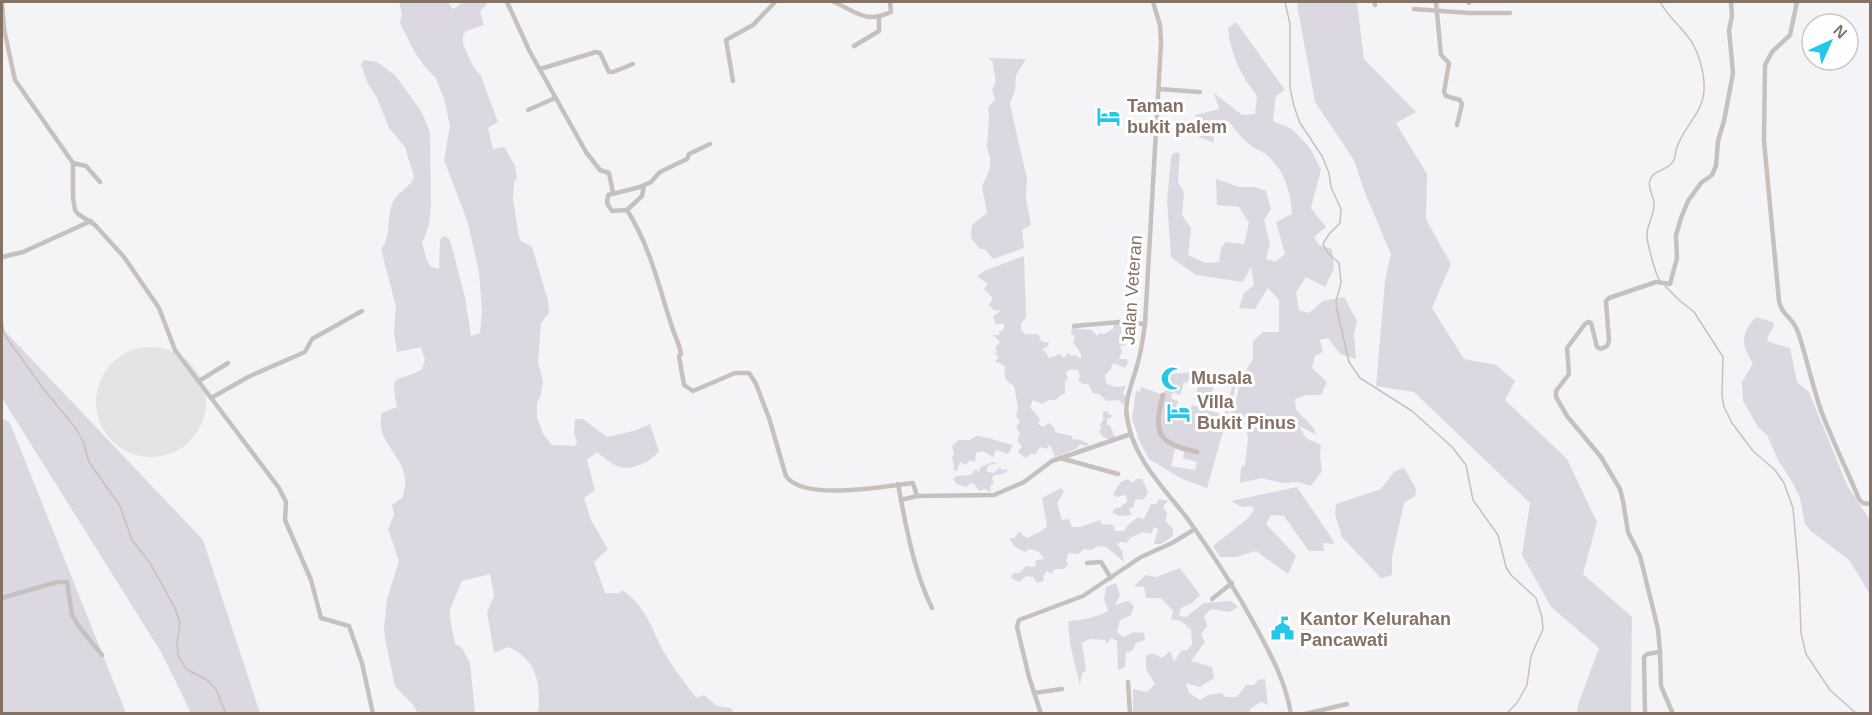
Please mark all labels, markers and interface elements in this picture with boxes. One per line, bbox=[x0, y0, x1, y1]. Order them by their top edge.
north arrow bbox=[1800, 12, 1860, 72]
text: N bbox=[1830, 22, 1850, 42]
place label: Taman bukit palem bbox=[1127, 96, 1227, 137]
hotel icon: Taman bukit palem bbox=[1096, 103, 1122, 129]
street label: Jalan Veteran bbox=[1118, 234, 1146, 346]
mosque icon: Musala bbox=[1160, 365, 1186, 391]
place label: Musala bbox=[1191, 368, 1253, 388]
place label: Villa Bukit Pinus bbox=[1197, 392, 1296, 433]
hotel icon: Villa Bukit Pinus bbox=[1166, 399, 1192, 425]
place label: Kantor Kelurahan Pancawati bbox=[1300, 609, 1451, 650]
public building icon: Kantor Kelurahan Pancawati bbox=[1269, 616, 1295, 642]

